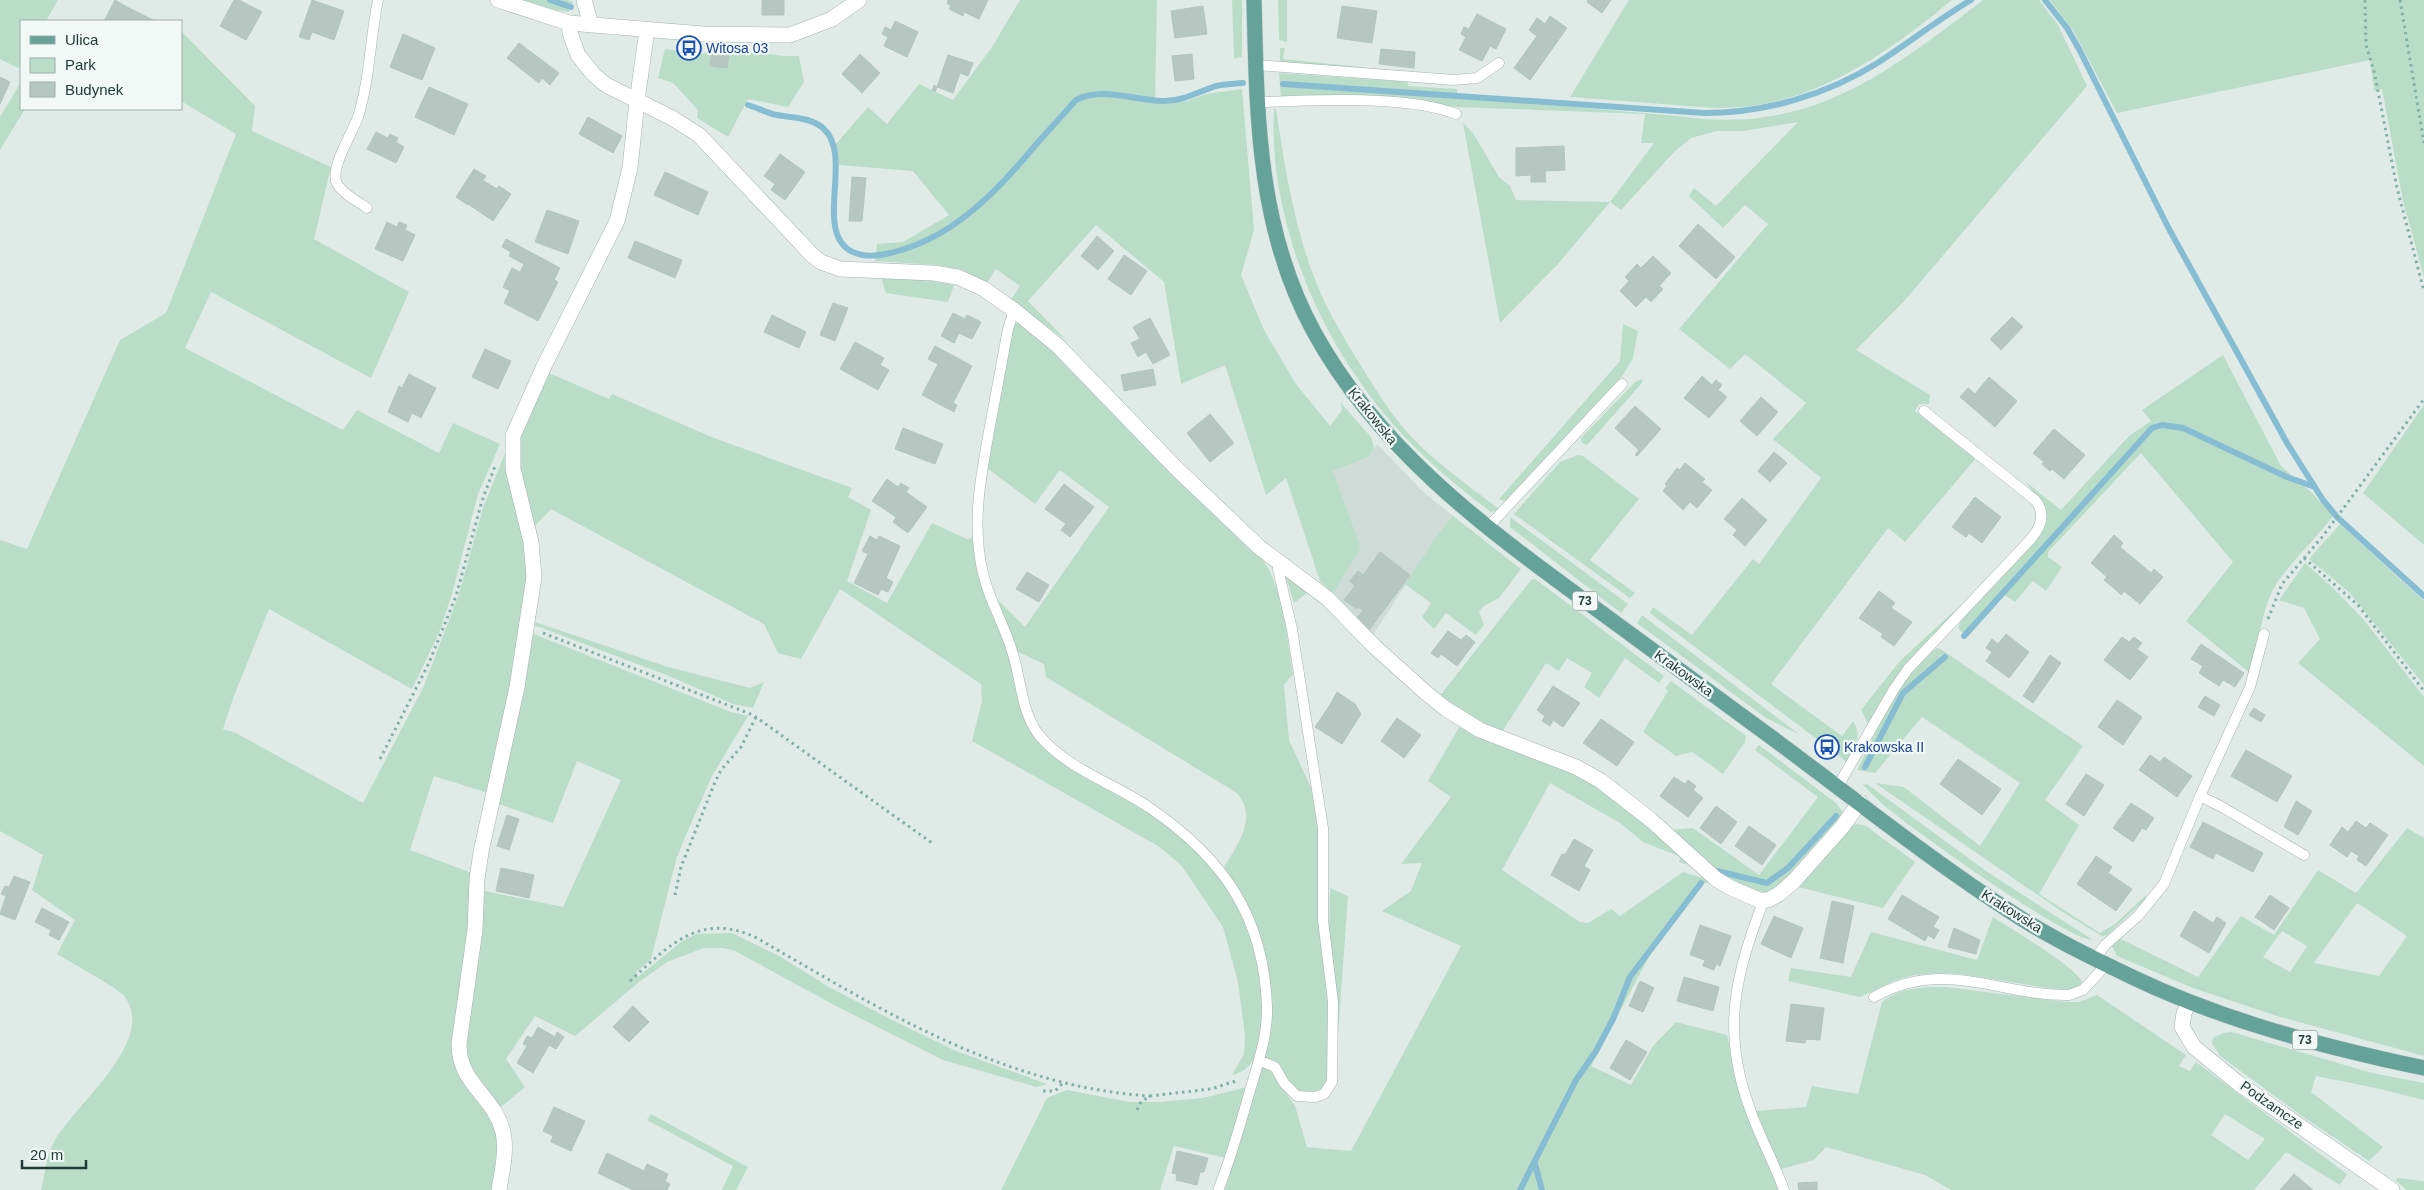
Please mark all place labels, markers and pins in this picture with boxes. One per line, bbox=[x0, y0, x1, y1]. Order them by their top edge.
bus stop icon: Witosa 03 bbox=[676, 35, 702, 61]
place label: Witosa 03 bbox=[706, 40, 768, 56]
bus stop icon: Krakowska II bbox=[1814, 734, 1840, 760]
place label: Krakowska II bbox=[1844, 739, 1924, 755]

